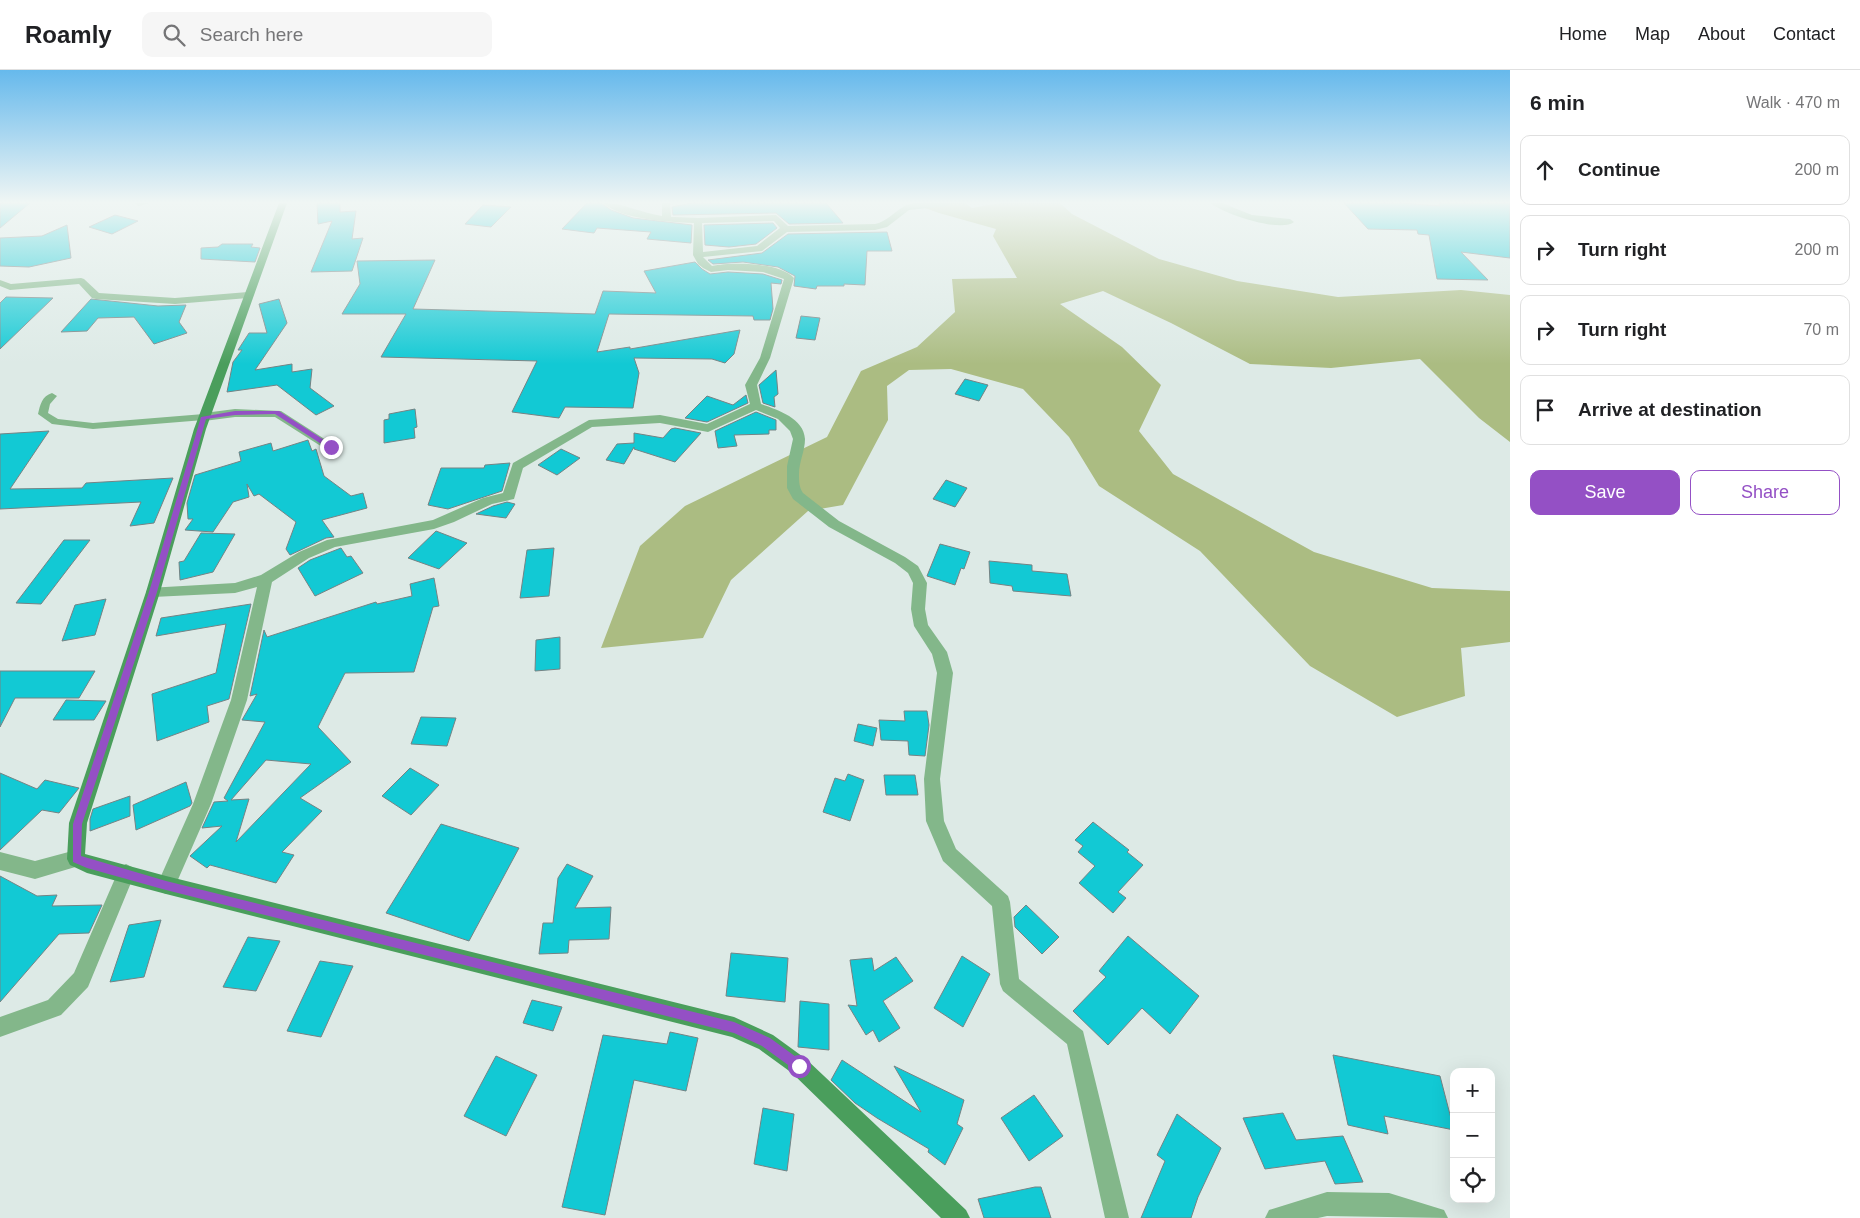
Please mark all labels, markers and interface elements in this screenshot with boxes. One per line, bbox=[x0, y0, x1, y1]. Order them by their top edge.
search box bbox=[142, 12, 492, 57]
text: Roamly bbox=[25, 21, 112, 48]
icon: search bbox=[160, 21, 188, 49]
text: Search here bbox=[200, 24, 303, 45]
text: Home bbox=[1559, 24, 1607, 44]
text: Map bbox=[1635, 24, 1670, 44]
text: About bbox=[1698, 24, 1745, 44]
text: Contact bbox=[1773, 24, 1835, 44]
text: 6 min bbox=[1530, 91, 1585, 114]
text: Walk · 470 m bbox=[1746, 94, 1840, 111]
icon: ahead bbox=[1531, 156, 1559, 184]
text: Continue bbox=[1578, 159, 1660, 180]
text: 200 m bbox=[1795, 161, 1839, 178]
icon: right bbox=[1531, 236, 1559, 264]
text: Turn right bbox=[1578, 239, 1666, 260]
text: 200 m bbox=[1795, 241, 1839, 258]
icon: right bbox=[1531, 316, 1559, 344]
text: Turn right bbox=[1578, 319, 1666, 340]
text: 70 m bbox=[1803, 321, 1839, 338]
icon: arrive bbox=[1531, 396, 1559, 424]
text: Arrive at destination bbox=[1578, 399, 1762, 420]
route end bbox=[320, 436, 343, 459]
button: Save bbox=[1530, 470, 1680, 515]
button: Share bbox=[1690, 470, 1840, 515]
route start bbox=[788, 1055, 811, 1078]
map controls bbox=[1450, 1068, 1495, 1203]
button: + bbox=[1450, 1068, 1495, 1113]
button: − bbox=[1450, 1113, 1495, 1158]
button: locate bbox=[1450, 1158, 1495, 1203]

